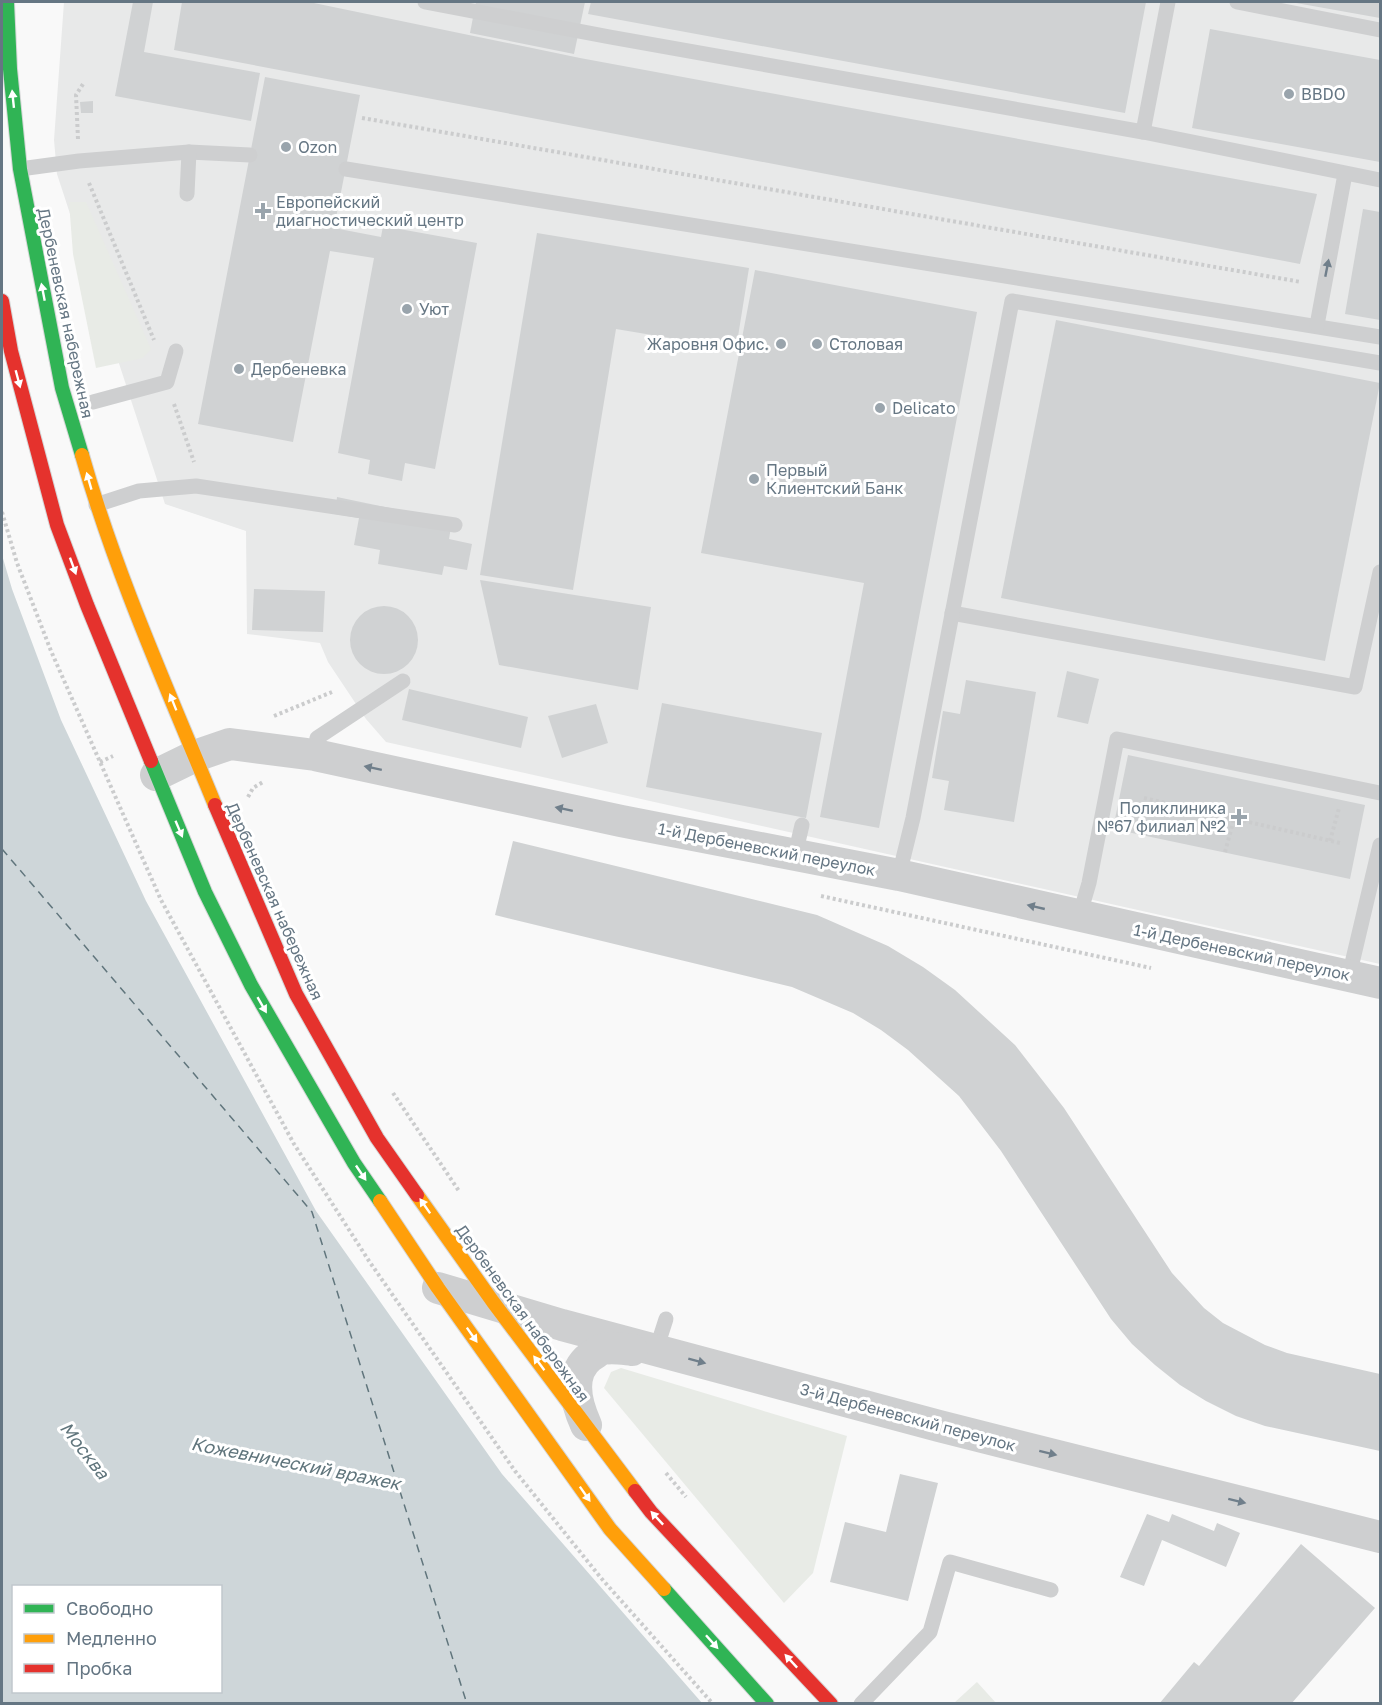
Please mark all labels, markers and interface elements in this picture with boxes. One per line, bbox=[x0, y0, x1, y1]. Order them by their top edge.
place label: BBDO bbox=[1301, 84, 1345, 104]
marker: BBDO bbox=[1282, 87, 1296, 101]
one-way arrow bbox=[8, 89, 18, 108]
place label: Ozon bbox=[298, 137, 337, 157]
marker: Ozon bbox=[279, 140, 293, 154]
place label: Европейский диагностический центр bbox=[276, 192, 464, 230]
marker: Европейский диагностический центр bbox=[254, 202, 272, 220]
street label: Дербеневская набережная bbox=[34, 206, 98, 420]
one-way arrow bbox=[1323, 258, 1332, 277]
one-way arrow bbox=[38, 282, 47, 301]
place label: Уют bbox=[419, 299, 449, 319]
marker: Уют bbox=[400, 302, 414, 316]
place label: Жаровня Офис. bbox=[647, 334, 769, 354]
place label: Столовая bbox=[829, 334, 903, 354]
marker: Жаровня Офис. bbox=[774, 337, 788, 351]
marker: Столовая bbox=[810, 337, 824, 351]
place label: Дербеневка bbox=[251, 359, 347, 379]
marker: Дербеневка bbox=[232, 362, 246, 376]
one-way arrow bbox=[14, 370, 24, 388]
place label: Delicato bbox=[892, 398, 956, 418]
marker: Delicato bbox=[873, 401, 887, 415]
place label: Первый Клиентский Банк bbox=[766, 460, 903, 498]
one-way arrow bbox=[84, 472, 93, 490]
marker: Первый Клиентский Банк bbox=[747, 472, 761, 486]
one-way arrow bbox=[68, 557, 78, 575]
one-way arrow bbox=[168, 693, 178, 711]
one-way arrow bbox=[363, 763, 382, 772]
place label: Поликлиника №67 филиал №2 bbox=[1096, 798, 1226, 836]
street label: Дербеневская набережная bbox=[222, 799, 328, 1003]
one-way arrow bbox=[554, 803, 573, 813]
marker: Поликлиника №67 филиал №2 bbox=[1230, 808, 1248, 826]
street label: 1-й Дербеневский переулок bbox=[657, 818, 877, 880]
one-way arrow bbox=[174, 820, 184, 838]
one-way arrow bbox=[1027, 901, 1046, 911]
street label: 1-й Дербеневский переулок bbox=[1132, 919, 1352, 985]
one-way arrow bbox=[257, 997, 267, 1014]
one-way arrow bbox=[355, 1165, 366, 1181]
one-way arrow bbox=[419, 1198, 431, 1214]
street label: Дербеневская набережная bbox=[452, 1220, 594, 1406]
one-way arrow bbox=[466, 1327, 478, 1343]
one-way arrow bbox=[533, 1356, 545, 1372]
one-way arrow bbox=[688, 1356, 706, 1366]
street label: 3-й Дербеневский переулок bbox=[798, 1379, 1018, 1455]
water label: Москва bbox=[56, 1417, 115, 1484]
water label: Кожевнический вражек bbox=[190, 1432, 405, 1495]
one-way arrow bbox=[1039, 1449, 1057, 1459]
one-way arrow bbox=[579, 1486, 591, 1502]
one-way arrow bbox=[1228, 1496, 1246, 1506]
one-way arrow bbox=[651, 1512, 665, 1526]
legend bbox=[12, 1585, 222, 1693]
text: Свободно bbox=[66, 1597, 153, 1619]
text: Медленно bbox=[66, 1627, 157, 1649]
one-way arrow bbox=[705, 1634, 718, 1649]
one-way arrow bbox=[784, 1654, 798, 1668]
text: Пробка bbox=[66, 1657, 132, 1679]

